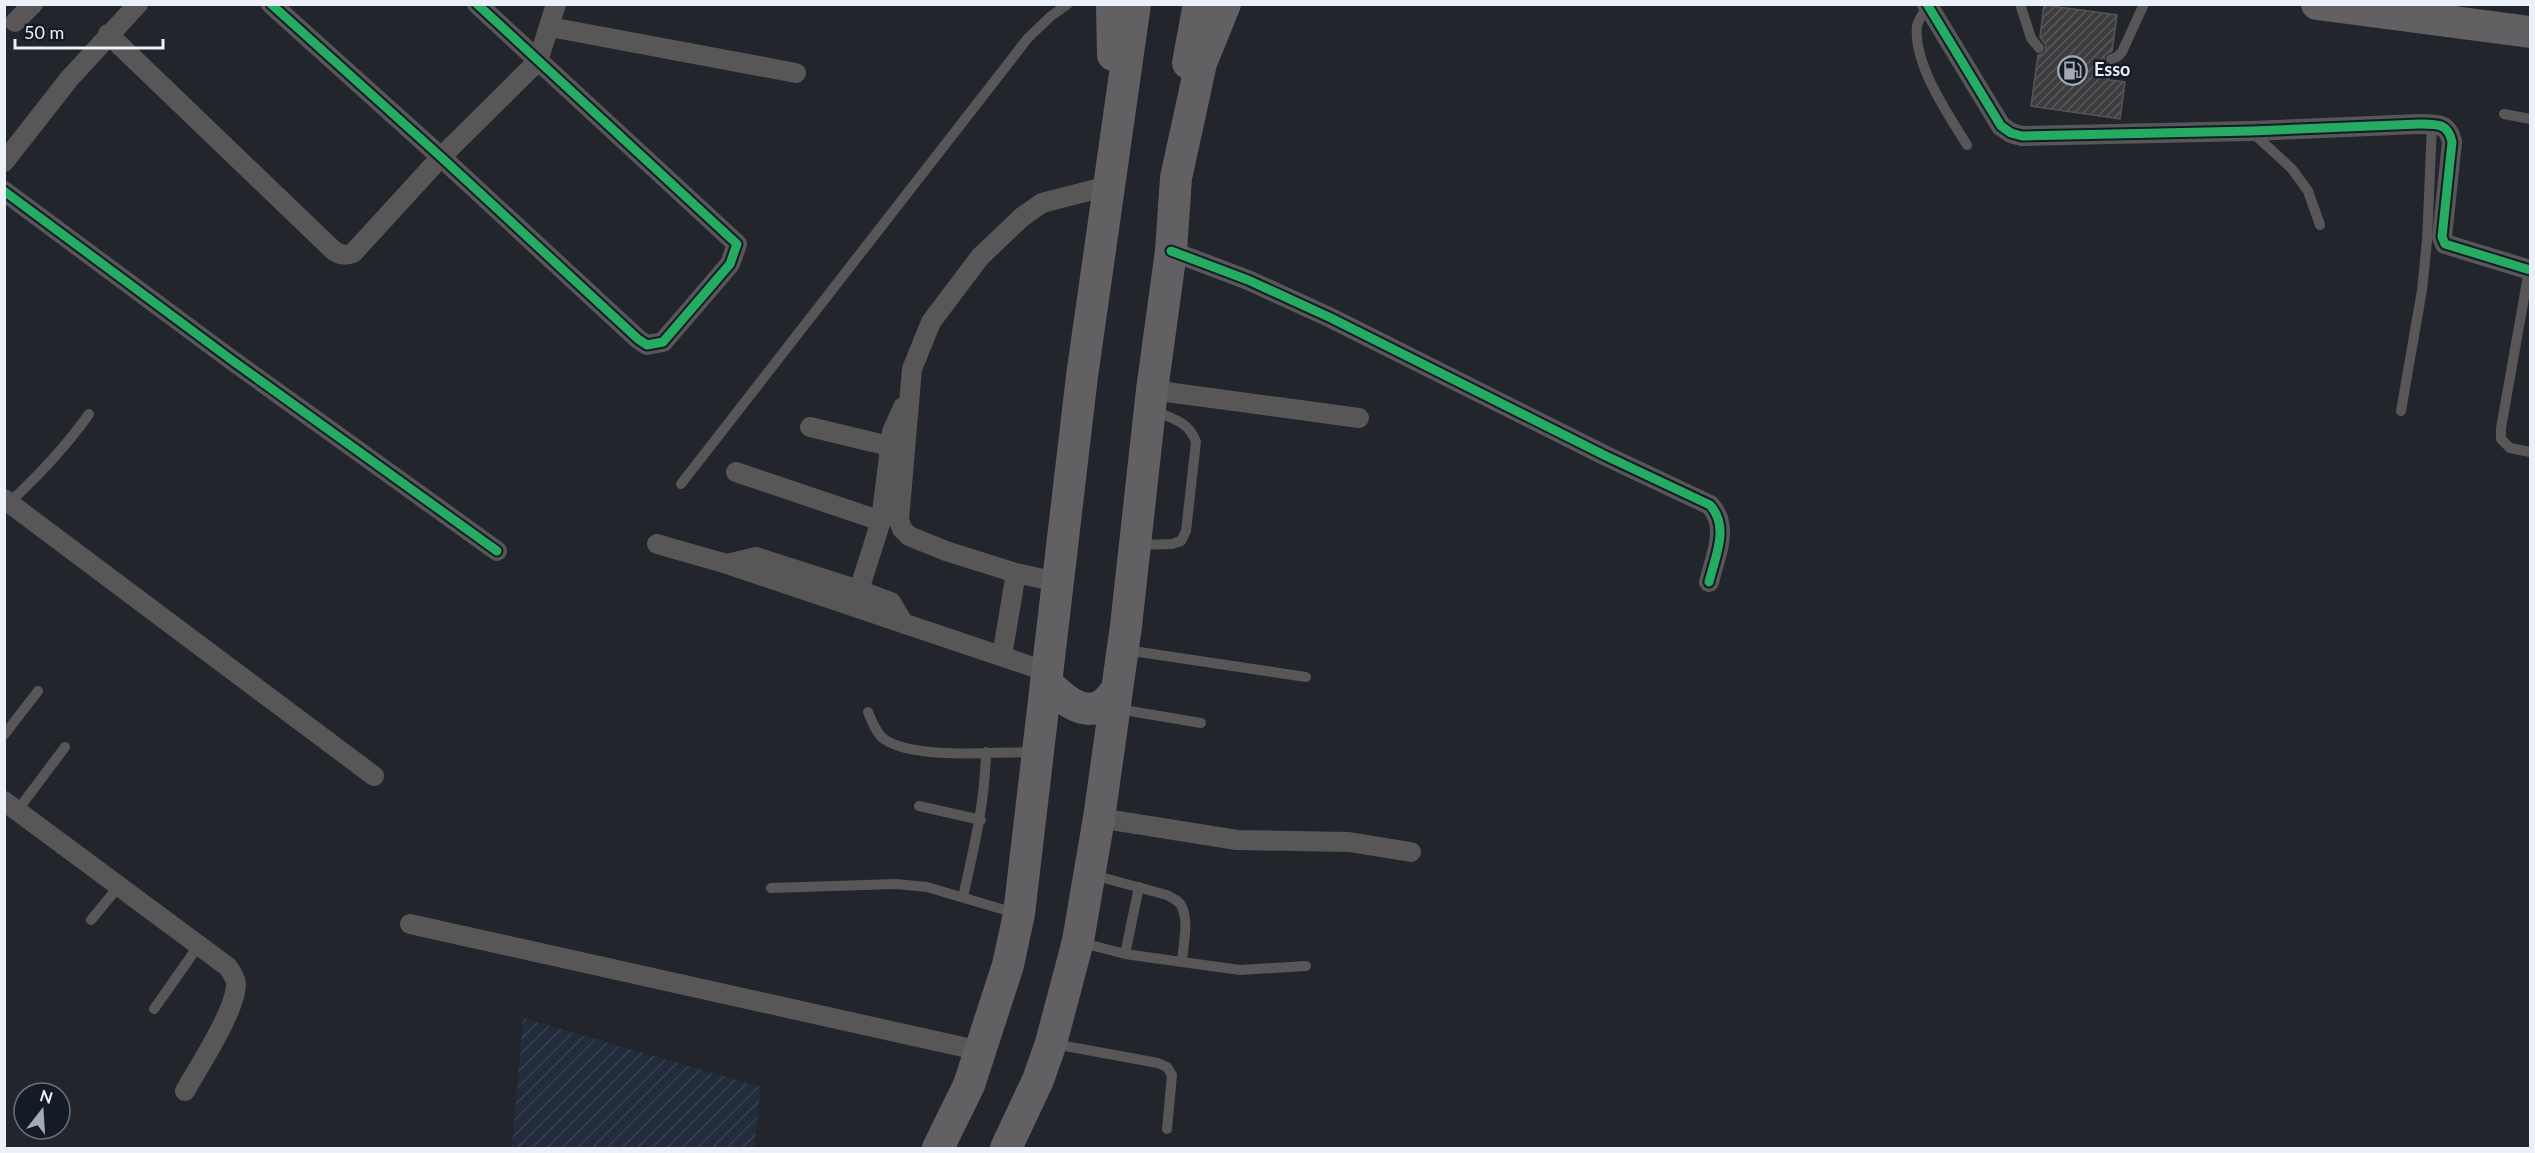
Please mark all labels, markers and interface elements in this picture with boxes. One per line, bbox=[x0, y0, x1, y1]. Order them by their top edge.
scale bar bbox=[15, 12, 164, 50]
text: 50 m bbox=[24, 21, 64, 43]
fuel station icon: Esso bbox=[2057, 54, 2089, 86]
place label: Esso bbox=[2094, 58, 2130, 80]
north arrow bbox=[12, 1081, 72, 1141]
text: N bbox=[38, 1085, 55, 1107]

